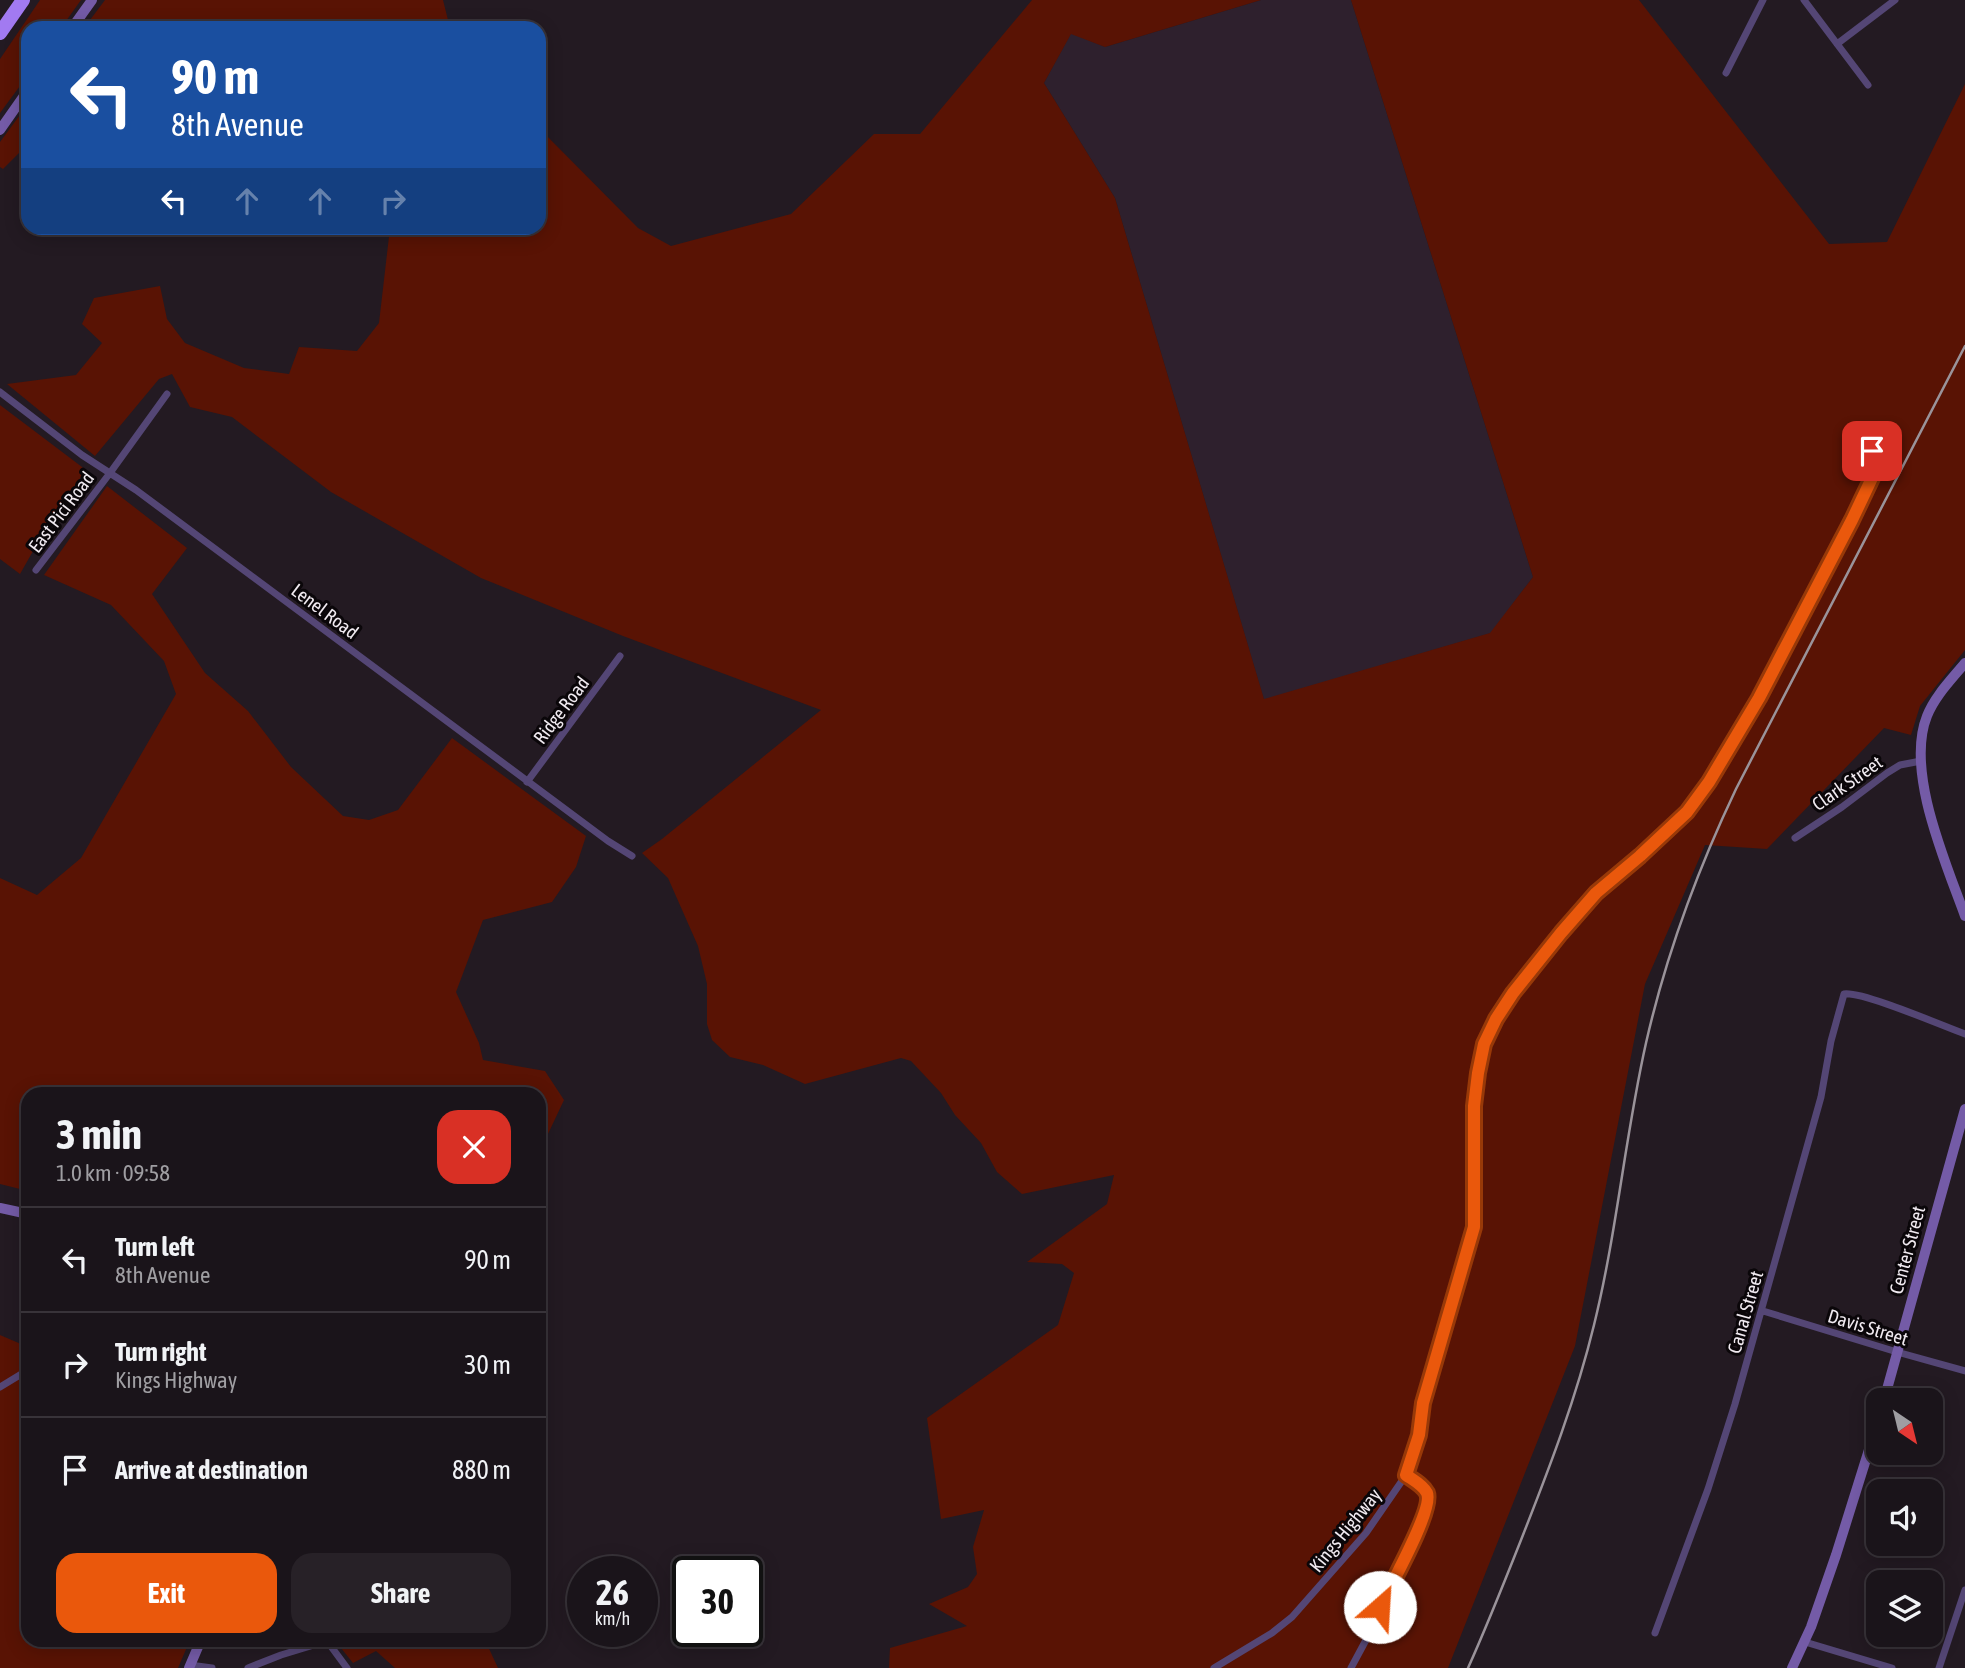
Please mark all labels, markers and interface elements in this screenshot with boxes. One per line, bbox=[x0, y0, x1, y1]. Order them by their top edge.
text: 90 m bbox=[171, 48, 259, 104]
icon: left bbox=[56, 49, 147, 140]
text: 8th Avenue bbox=[171, 106, 304, 143]
icon: left bbox=[155, 182, 193, 220]
icon: ahead bbox=[228, 182, 266, 220]
icon: ahead bbox=[301, 182, 339, 220]
icon: right bbox=[374, 182, 412, 220]
pin bbox=[1842, 421, 1902, 481]
icon: arrive bbox=[1853, 432, 1891, 470]
street label: East Pici Road bbox=[24, 467, 98, 557]
street label: Lenel Road bbox=[287, 579, 363, 643]
street label: Ridge Road bbox=[529, 672, 593, 748]
street label: Clark Street bbox=[1808, 751, 1886, 815]
text: 3 min bbox=[56, 1110, 142, 1158]
button: close bbox=[437, 1110, 511, 1184]
text: 1.0 km · 09:58 bbox=[56, 1160, 170, 1186]
street label: Center Street bbox=[1885, 1204, 1929, 1296]
text: Turn left bbox=[115, 1232, 195, 1262]
icon: left bbox=[56, 1241, 94, 1279]
text: 90 m bbox=[464, 1245, 511, 1275]
text: 8th Avenue bbox=[115, 1262, 210, 1288]
street label: Canal Street bbox=[1723, 1268, 1767, 1356]
street label: Davis Street bbox=[1825, 1304, 1911, 1350]
text: Turn right bbox=[115, 1337, 206, 1367]
icon: right bbox=[56, 1346, 94, 1384]
text: 30 m bbox=[464, 1350, 511, 1380]
text: Kings Highway bbox=[115, 1367, 237, 1393]
north arrow bbox=[1866, 1388, 1942, 1465]
map controls bbox=[1866, 1388, 1943, 1647]
icon: arrive bbox=[56, 1451, 94, 1489]
text: Arrive at destination bbox=[115, 1455, 308, 1485]
text: 880 m bbox=[452, 1455, 511, 1485]
button: sound bbox=[1866, 1479, 1943, 1556]
street label: Kings Highway bbox=[1305, 1484, 1385, 1576]
button: Exit bbox=[56, 1553, 277, 1633]
button: Share bbox=[291, 1553, 511, 1633]
speed limit sign: 30 bbox=[672, 1556, 763, 1647]
position arrow bbox=[1343, 1570, 1417, 1644]
button: layers bbox=[1866, 1570, 1943, 1647]
text: 26 bbox=[596, 1572, 629, 1612]
text: km/h bbox=[595, 1608, 630, 1629]

